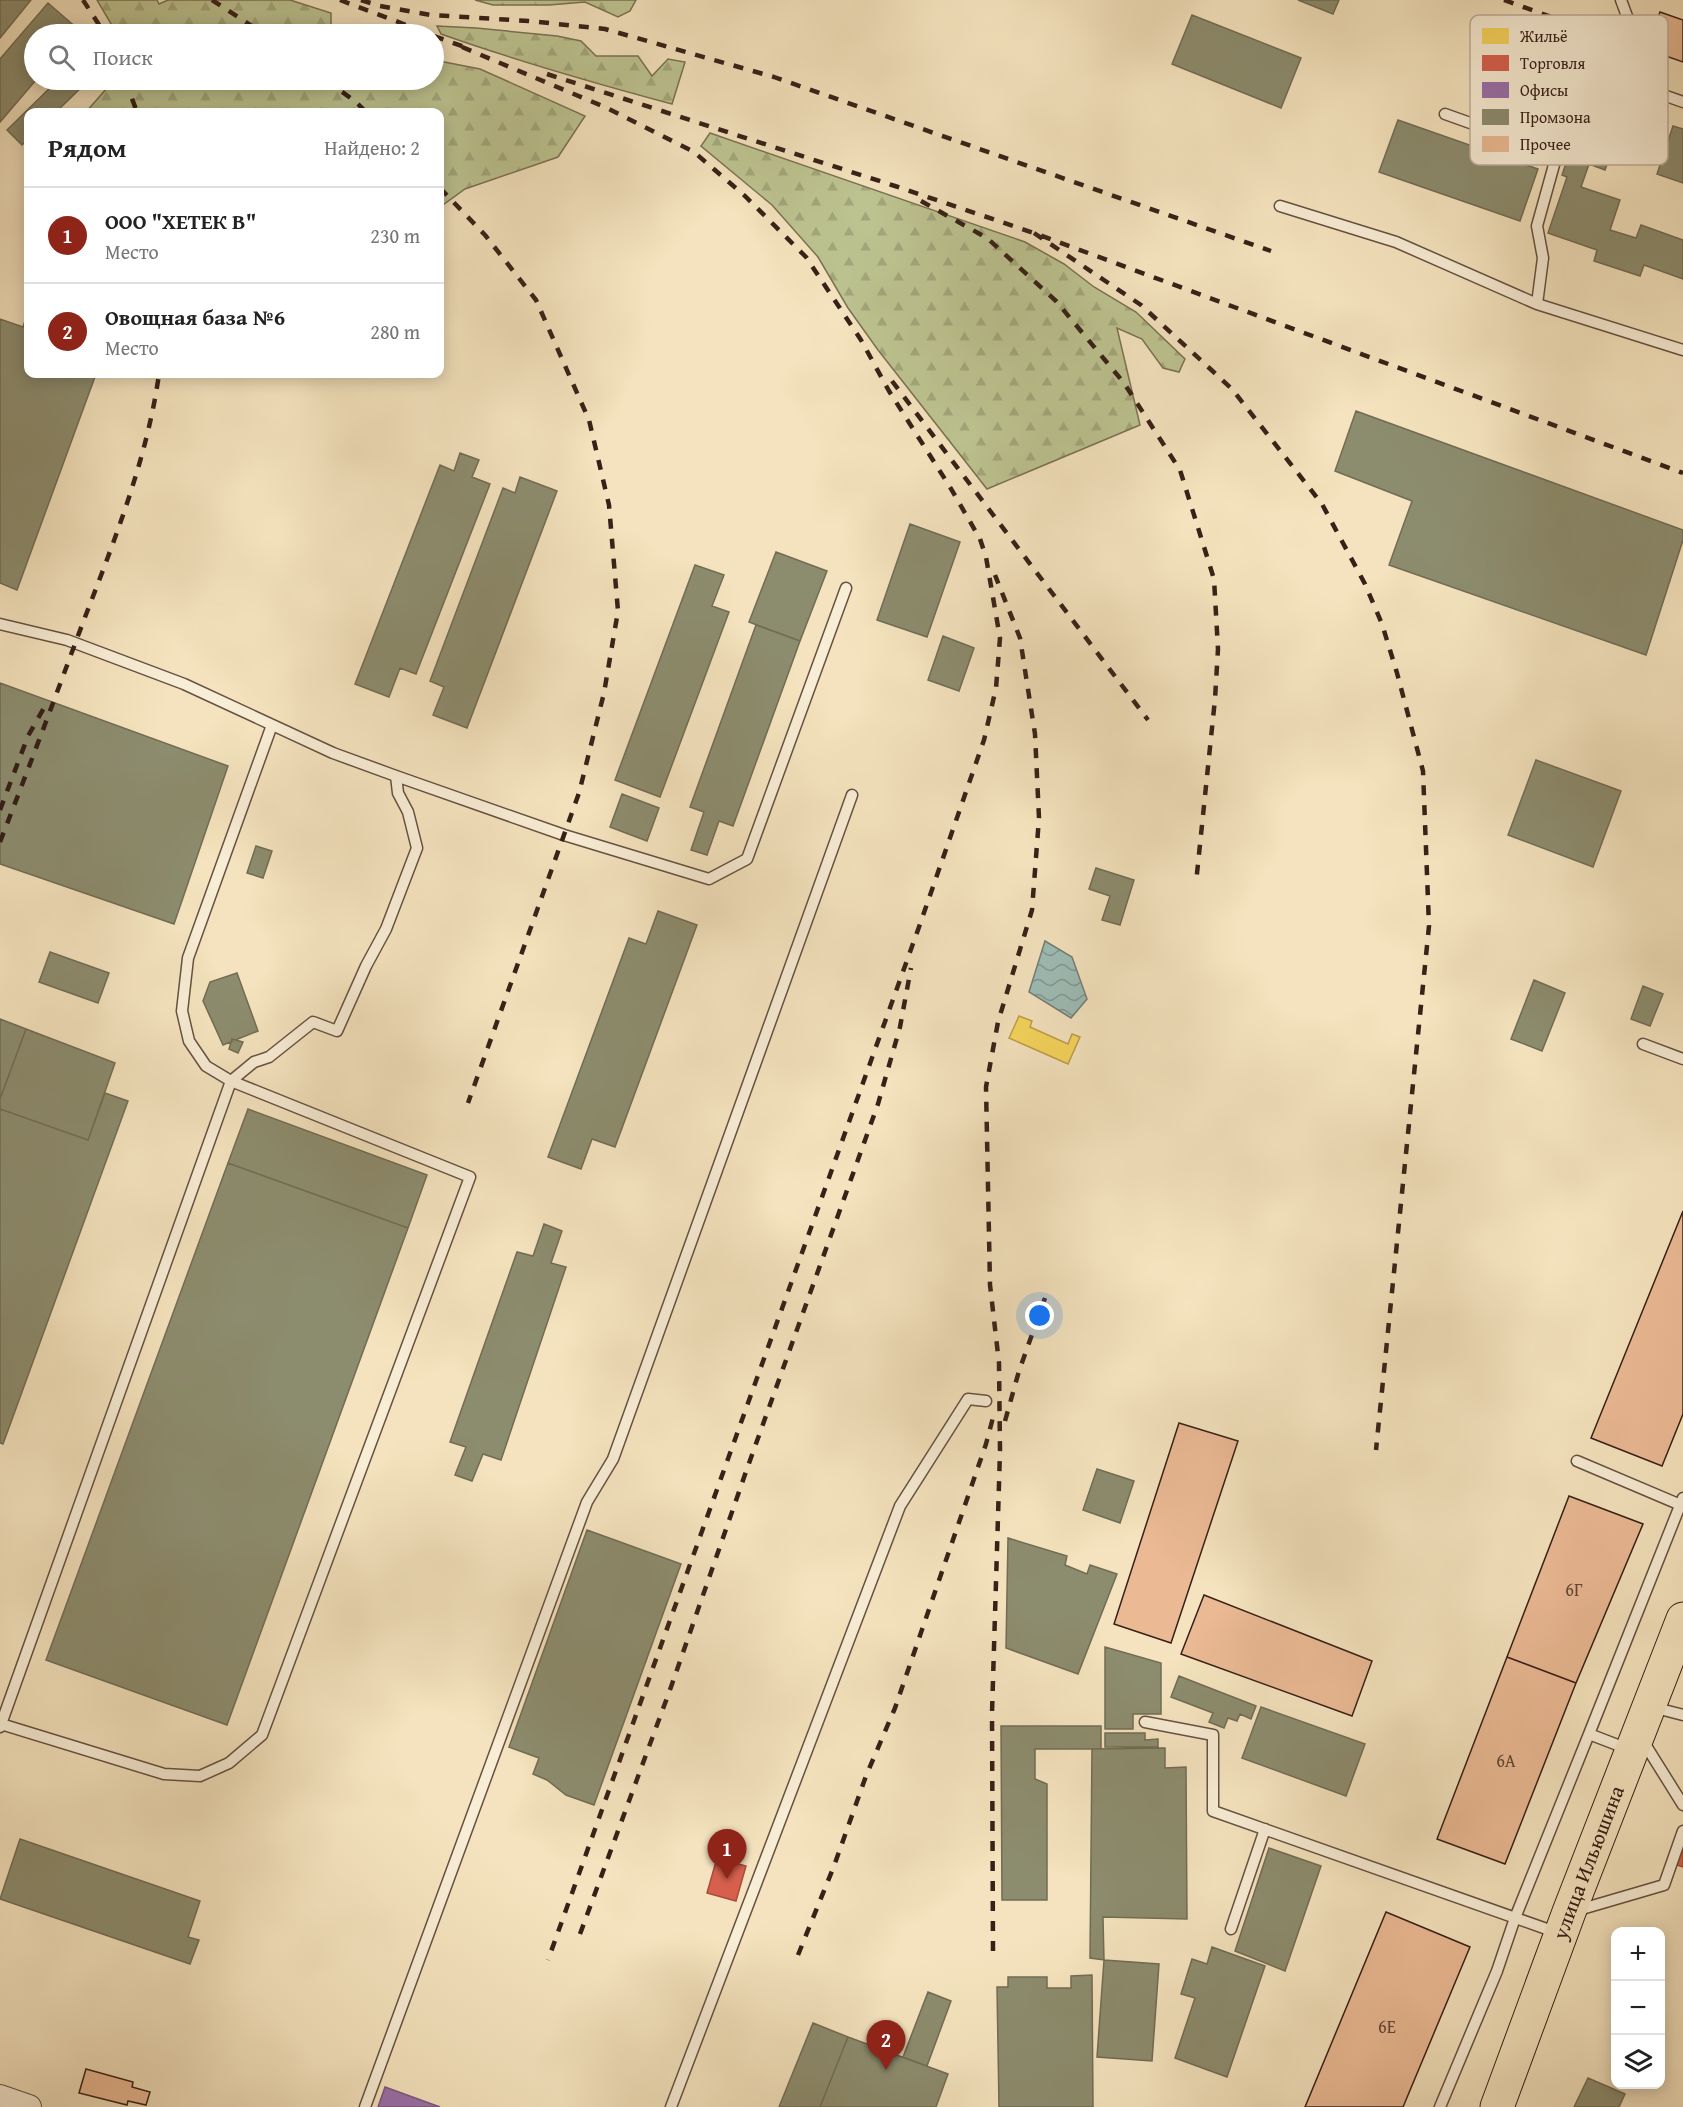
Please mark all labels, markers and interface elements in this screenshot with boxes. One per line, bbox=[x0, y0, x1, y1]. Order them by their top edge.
legend bbox=[1470, 15, 1668, 165]
search box bbox=[24, 24, 444, 90]
text: Жильё bbox=[1519, 24, 1568, 48]
icon: search bbox=[45, 41, 78, 74]
text: Поиск bbox=[93, 41, 153, 73]
text: Торговля bbox=[1520, 51, 1585, 75]
text: Офисы bbox=[1520, 78, 1568, 102]
text: Промзона bbox=[1520, 105, 1591, 129]
text: Рядом bbox=[48, 128, 126, 167]
text: Прочее bbox=[1520, 132, 1571, 156]
text: Найдено: 2 bbox=[324, 133, 420, 162]
text: ООО "ХЕТЕК В" bbox=[105, 205, 256, 237]
text: 1 bbox=[62, 221, 73, 250]
text: 230 m bbox=[370, 221, 420, 250]
text: Место bbox=[105, 237, 159, 266]
text: Овощная база №6 bbox=[105, 301, 285, 333]
text: 2 bbox=[62, 317, 73, 346]
text: 280 m bbox=[370, 317, 420, 346]
text: Место bbox=[105, 333, 159, 362]
your location bbox=[1025, 1301, 1054, 1330]
house number: 6Г bbox=[1565, 1576, 1583, 1603]
house number: 6А bbox=[1496, 1747, 1516, 1774]
street label: улица Ильюшина bbox=[1544, 1781, 1632, 1945]
pin: 1 bbox=[708, 1830, 746, 1879]
map controls bbox=[1611, 1927, 1665, 2089]
button: + bbox=[1611, 1927, 1665, 1981]
button: − bbox=[1611, 1981, 1665, 2035]
house number: 6Е bbox=[1378, 2013, 1396, 2040]
pin: 2 bbox=[866, 2020, 906, 2070]
button: layers bbox=[1611, 2035, 1665, 2089]

